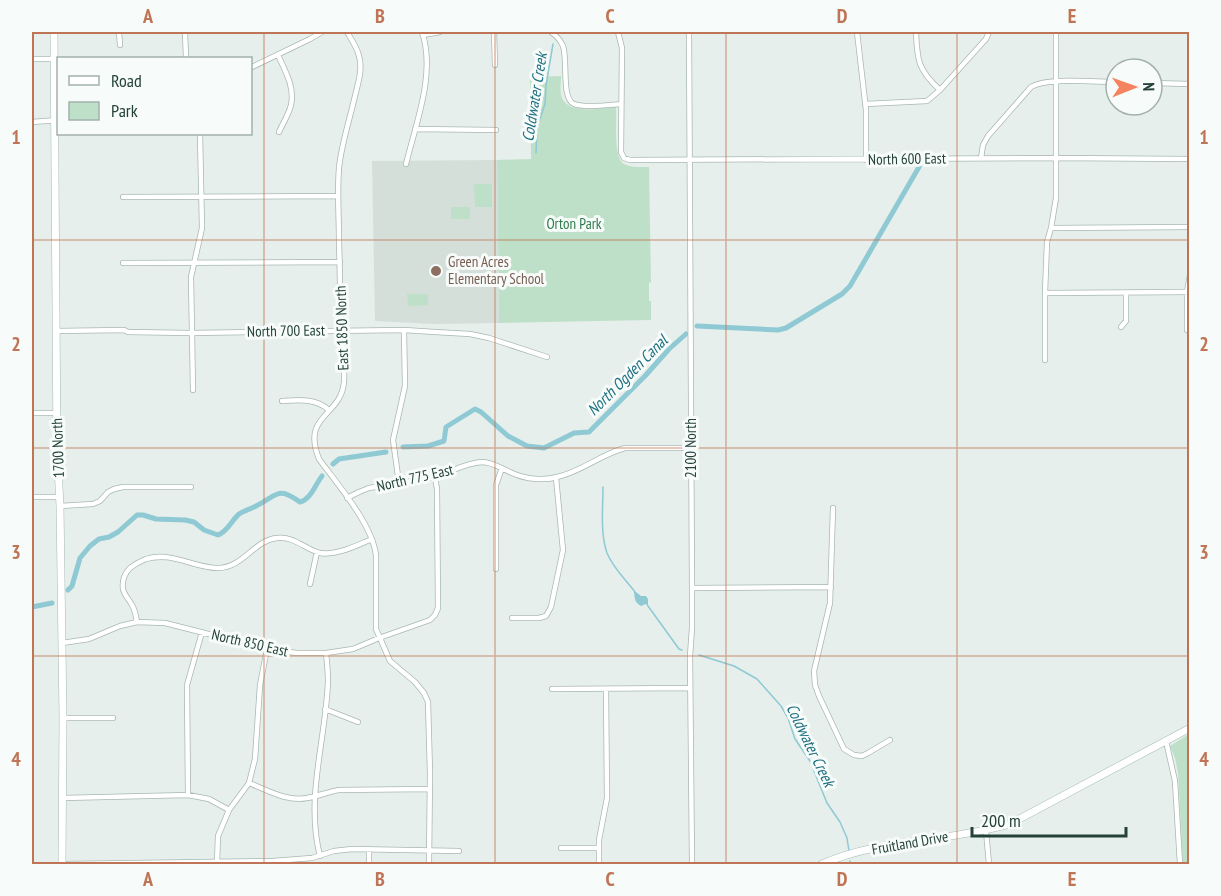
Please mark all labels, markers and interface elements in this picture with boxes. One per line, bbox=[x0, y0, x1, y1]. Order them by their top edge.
text: A bbox=[142, 3, 154, 29]
text: B bbox=[375, 3, 385, 29]
text: C bbox=[605, 3, 615, 29]
text: D bbox=[837, 3, 848, 29]
text: E bbox=[1068, 3, 1076, 29]
water label: Coldwater Creek bbox=[517, 49, 551, 143]
legend bbox=[57, 57, 252, 135]
north arrow bbox=[1104, 57, 1164, 117]
text: Road bbox=[111, 69, 142, 92]
text: N bbox=[1139, 82, 1159, 91]
text: Park bbox=[111, 99, 138, 122]
text: 1 bbox=[11, 124, 21, 150]
text: 1 bbox=[1199, 124, 1209, 150]
street label: North 600 East bbox=[868, 148, 946, 169]
park label: Orton Park bbox=[546, 214, 602, 233]
place label: Green Acres Elementary School bbox=[448, 252, 545, 288]
marker: Green Acres Elementary School bbox=[429, 264, 443, 278]
street label: East 1850 North bbox=[331, 285, 352, 371]
street label: North 700 East bbox=[247, 320, 325, 341]
water label: North Ogden Canal bbox=[583, 330, 672, 419]
text: 2 bbox=[11, 331, 21, 357]
text: 2 bbox=[1199, 331, 1209, 357]
street label: 1700 North bbox=[47, 418, 68, 478]
street label: 2100 North bbox=[681, 418, 700, 478]
street label: North 775 East bbox=[375, 459, 455, 496]
text: 3 bbox=[11, 539, 21, 565]
text: 3 bbox=[1199, 539, 1209, 565]
street label: North 850 East bbox=[210, 624, 290, 661]
water label: Coldwater Creek bbox=[782, 700, 840, 791]
text: 4 bbox=[11, 746, 21, 772]
text: 4 bbox=[1199, 746, 1209, 772]
scale bar bbox=[972, 800, 1126, 838]
text: 200 m bbox=[981, 809, 1021, 832]
street label: Fruitland Drive bbox=[870, 826, 950, 859]
text: A bbox=[142, 866, 154, 892]
text: B bbox=[375, 866, 385, 892]
text: C bbox=[605, 866, 615, 892]
text: D bbox=[837, 866, 848, 892]
text: E bbox=[1068, 866, 1076, 892]

